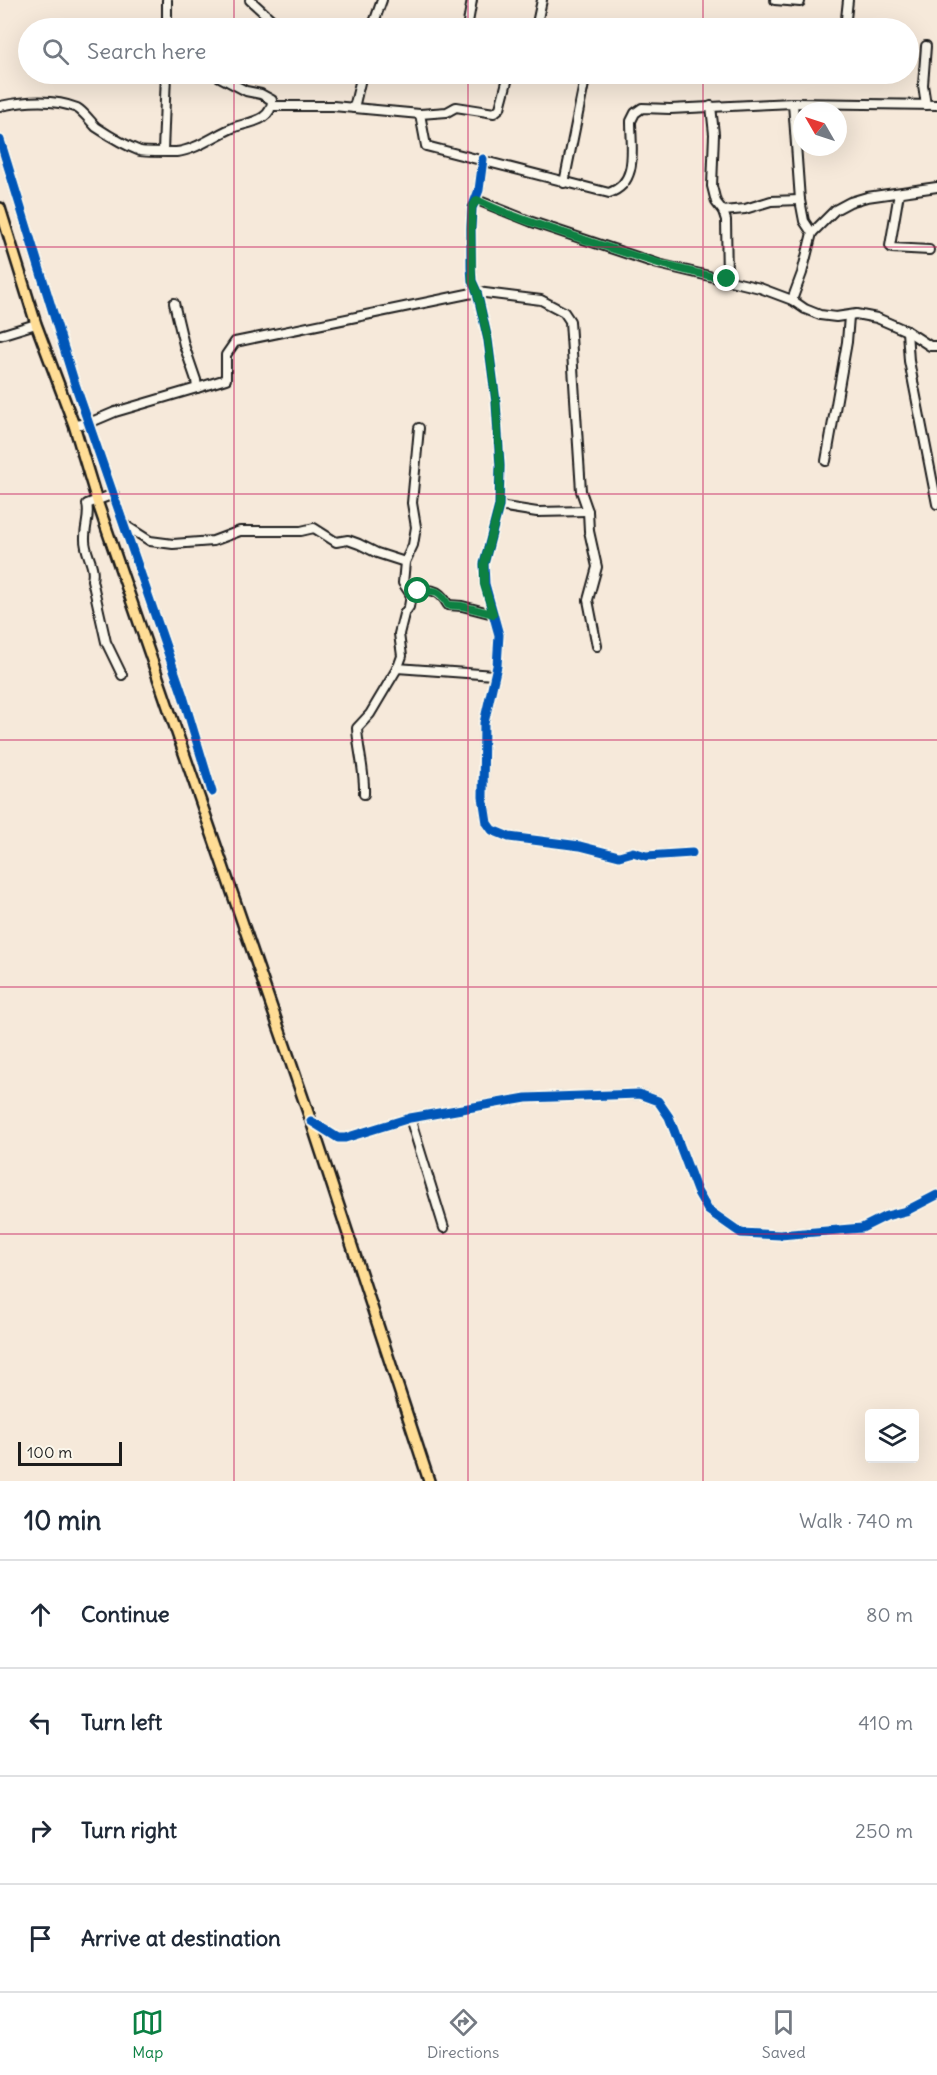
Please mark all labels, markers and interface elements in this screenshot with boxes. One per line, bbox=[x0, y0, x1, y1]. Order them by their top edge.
search box bbox=[18, 18, 919, 84]
icon: search bbox=[39, 35, 72, 68]
text: Search here bbox=[87, 37, 206, 65]
north arrow bbox=[793, 102, 847, 156]
route end bbox=[713, 265, 739, 291]
route start bbox=[404, 577, 430, 603]
map controls bbox=[865, 1409, 919, 1463]
button: layers bbox=[865, 1409, 919, 1463]
scale bar bbox=[18, 1439, 122, 1466]
text: 100 m bbox=[27, 1442, 72, 1462]
text: 10 min bbox=[24, 1504, 101, 1537]
text: Walk · 740 m bbox=[799, 1508, 913, 1533]
icon: ahead bbox=[24, 1598, 57, 1631]
text: Continue bbox=[81, 1600, 170, 1628]
text: 80 m bbox=[866, 1602, 913, 1627]
icon: left bbox=[24, 1706, 57, 1739]
text: Turn left bbox=[81, 1708, 162, 1736]
text: 410 m bbox=[858, 1710, 913, 1735]
icon: right bbox=[24, 1814, 57, 1847]
text: Turn right bbox=[81, 1816, 177, 1844]
text: 250 m bbox=[855, 1818, 913, 1843]
icon: arrive bbox=[24, 1922, 57, 1955]
text: Arrive at destination bbox=[81, 1924, 281, 1952]
tab: Map bbox=[131, 2006, 164, 2062]
tab: Directions bbox=[427, 2006, 499, 2062]
tab: Saved bbox=[762, 2006, 806, 2062]

